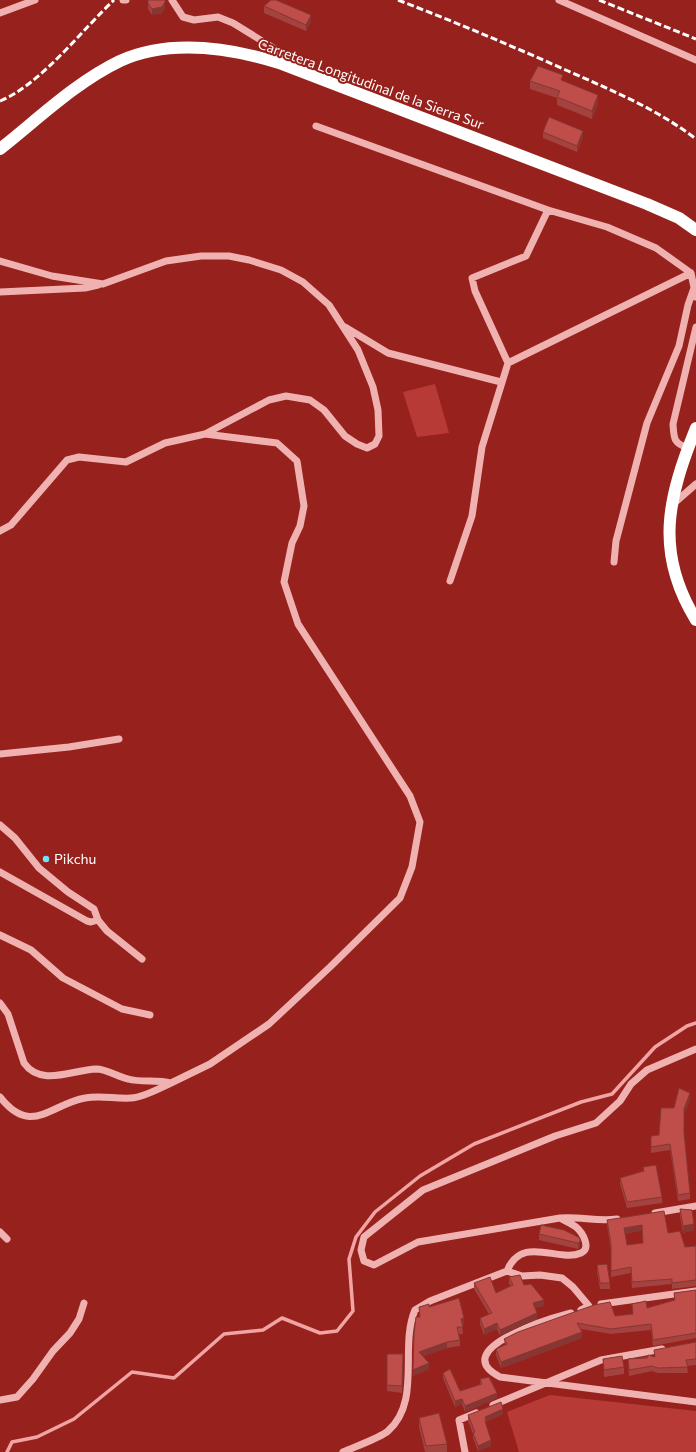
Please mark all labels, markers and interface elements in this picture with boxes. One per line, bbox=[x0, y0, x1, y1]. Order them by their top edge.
street label: Carretera Longitudinal de la Sierra Sur bbox=[256, 35, 487, 133]
place label: Pikchu bbox=[54, 850, 96, 867]
marker: Pikchu bbox=[41, 854, 51, 864]

